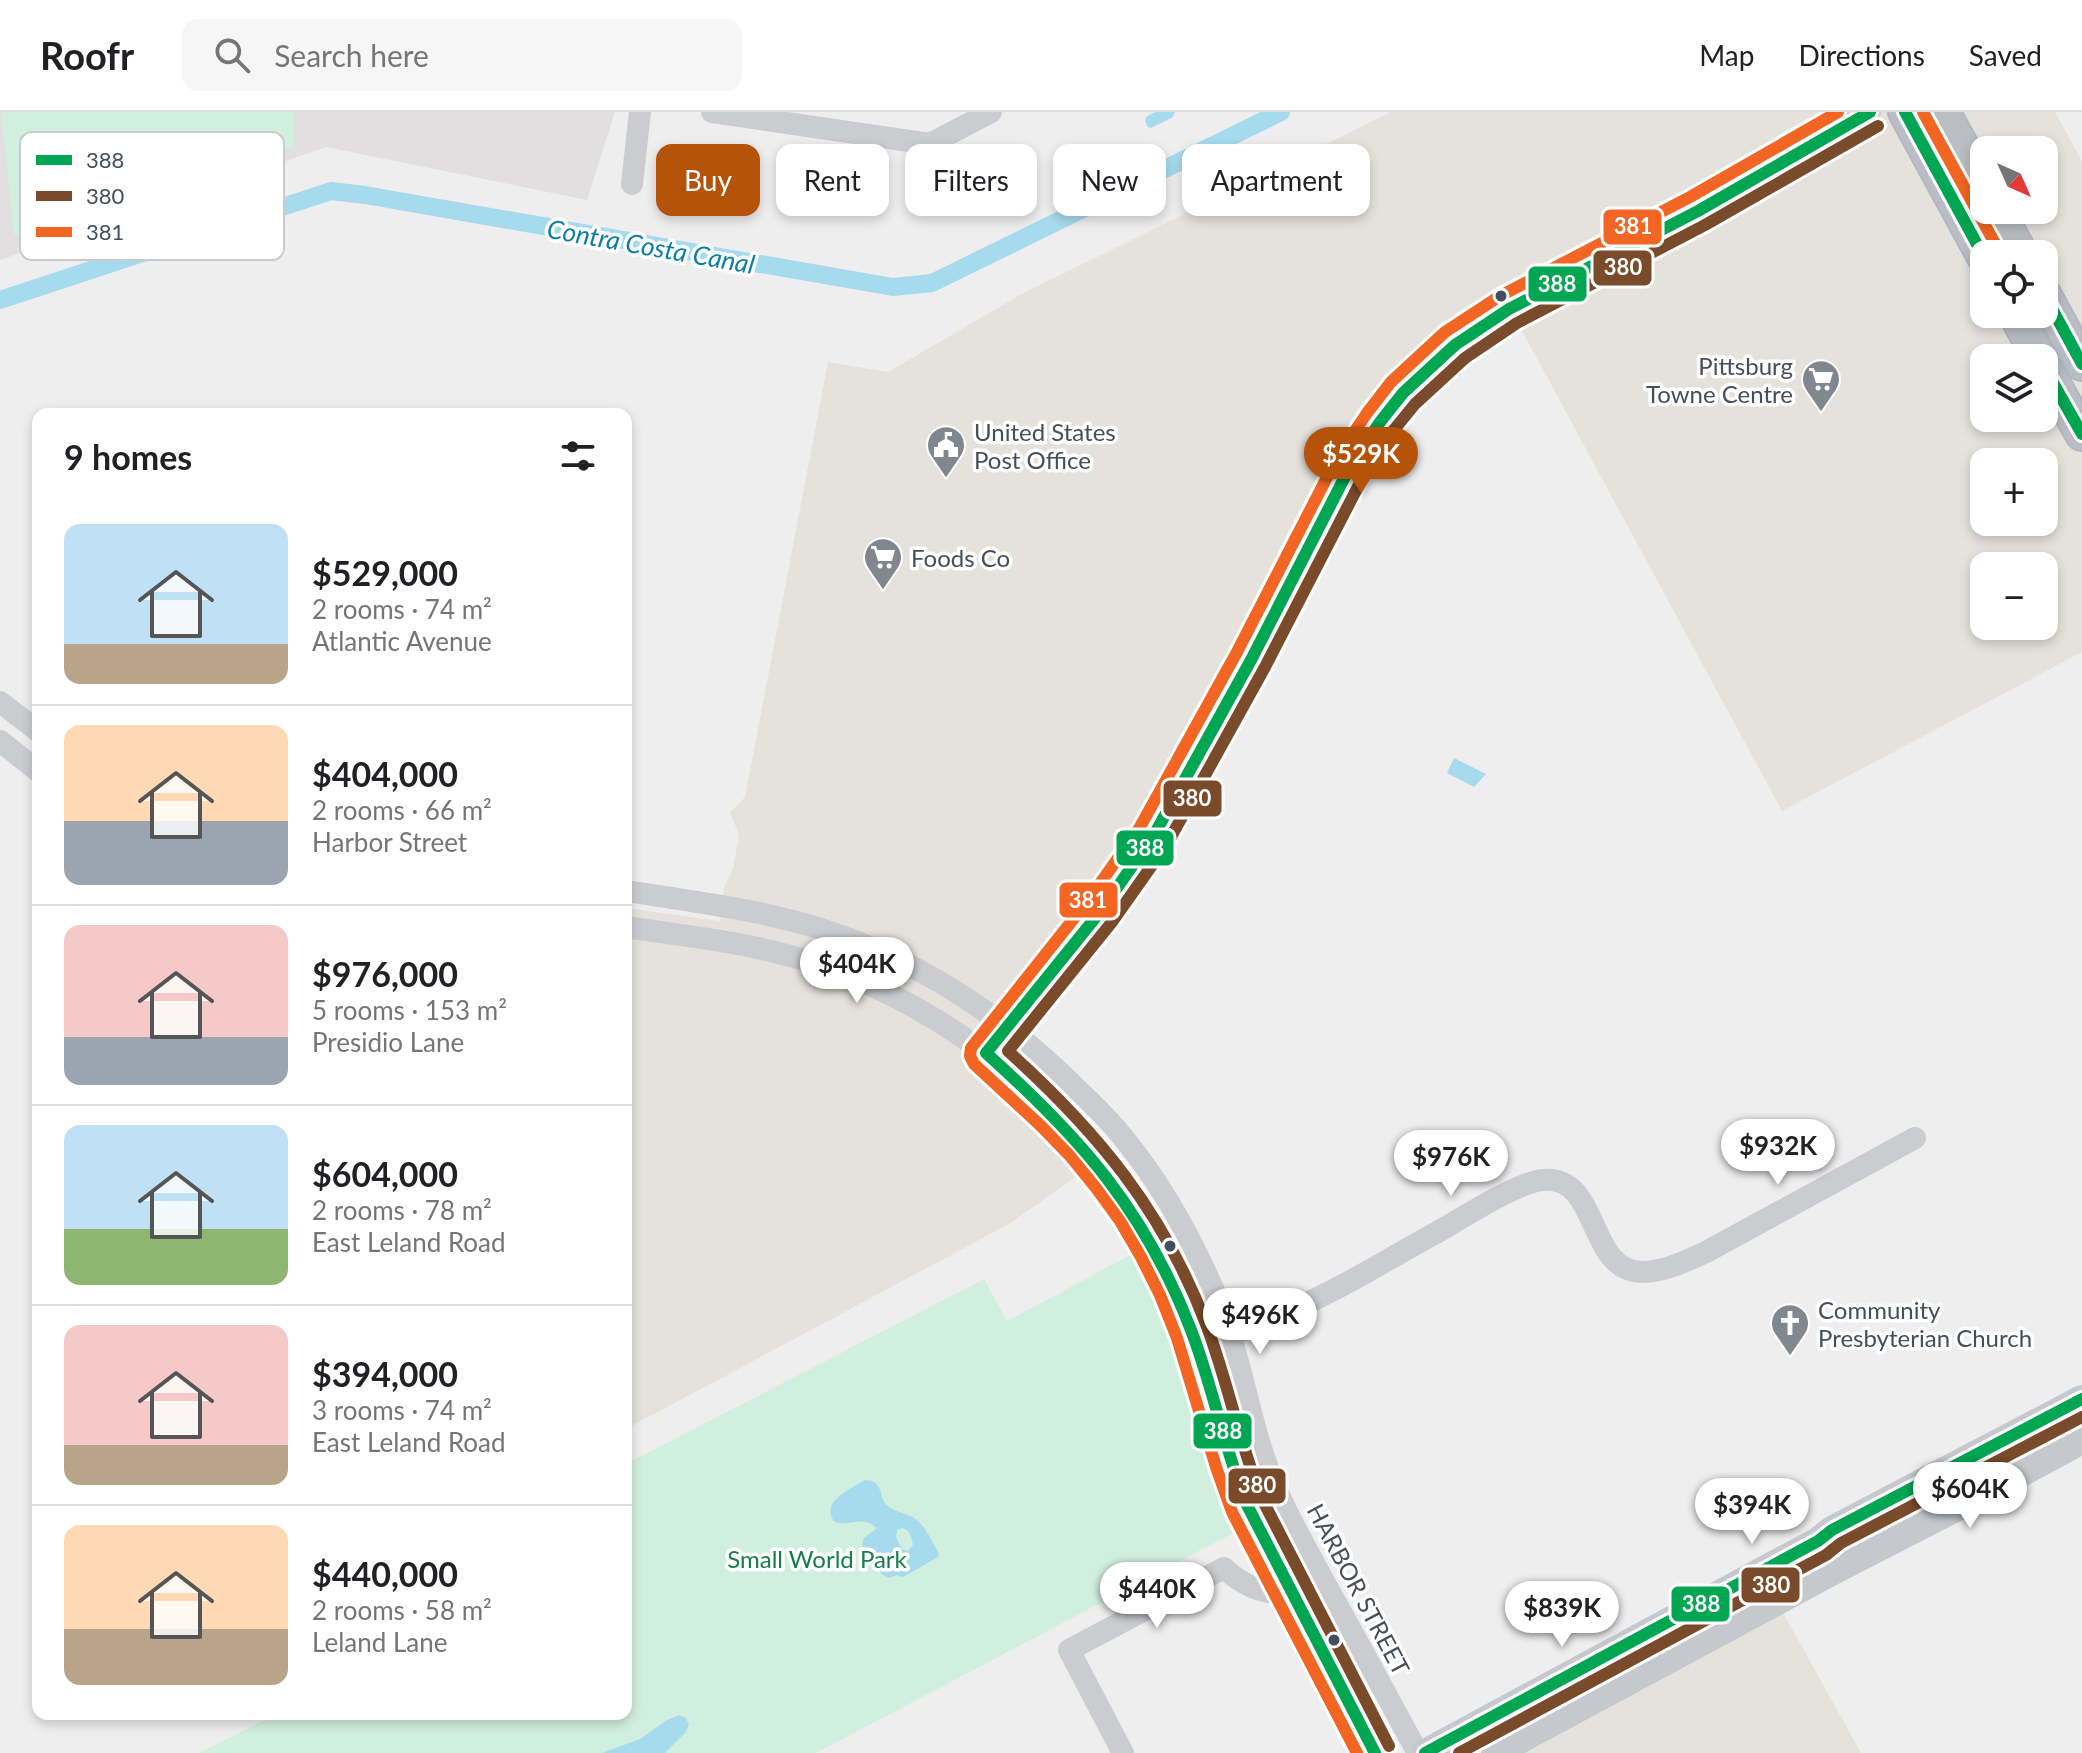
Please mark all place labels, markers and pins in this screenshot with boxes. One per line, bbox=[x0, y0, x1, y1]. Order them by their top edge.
unlabelled marker bbox=[1493, 288, 1509, 304]
place label: Pittsburg Towne Centre bbox=[1646, 351, 1793, 408]
supermarket icon: Pittsburg Towne Centre bbox=[1800, 358, 1842, 413]
place label: United States Post Office bbox=[974, 417, 1116, 474]
public building icon: United States Post Office bbox=[925, 424, 967, 479]
pin: $529K bbox=[1305, 427, 1417, 495]
supermarket icon: Foods Co bbox=[862, 536, 904, 591]
place label: Foods Co bbox=[911, 543, 1010, 572]
pin: $404K bbox=[801, 937, 913, 1005]
pin: $932K bbox=[1722, 1119, 1834, 1187]
pin: $976K bbox=[1395, 1130, 1507, 1198]
unlabelled marker bbox=[1162, 1238, 1178, 1254]
pin: $496K bbox=[1204, 1288, 1316, 1356]
place label: Community Presbyterian Church bbox=[1818, 1295, 2032, 1352]
church icon: Community Presbyterian Church bbox=[1769, 1302, 1811, 1357]
pin: $604K bbox=[1914, 1462, 2026, 1530]
pin: $394K bbox=[1696, 1478, 1808, 1546]
pin: $440K bbox=[1101, 1562, 1213, 1630]
pin: $839K bbox=[1506, 1581, 1618, 1649]
unlabelled marker bbox=[1326, 1632, 1342, 1648]

